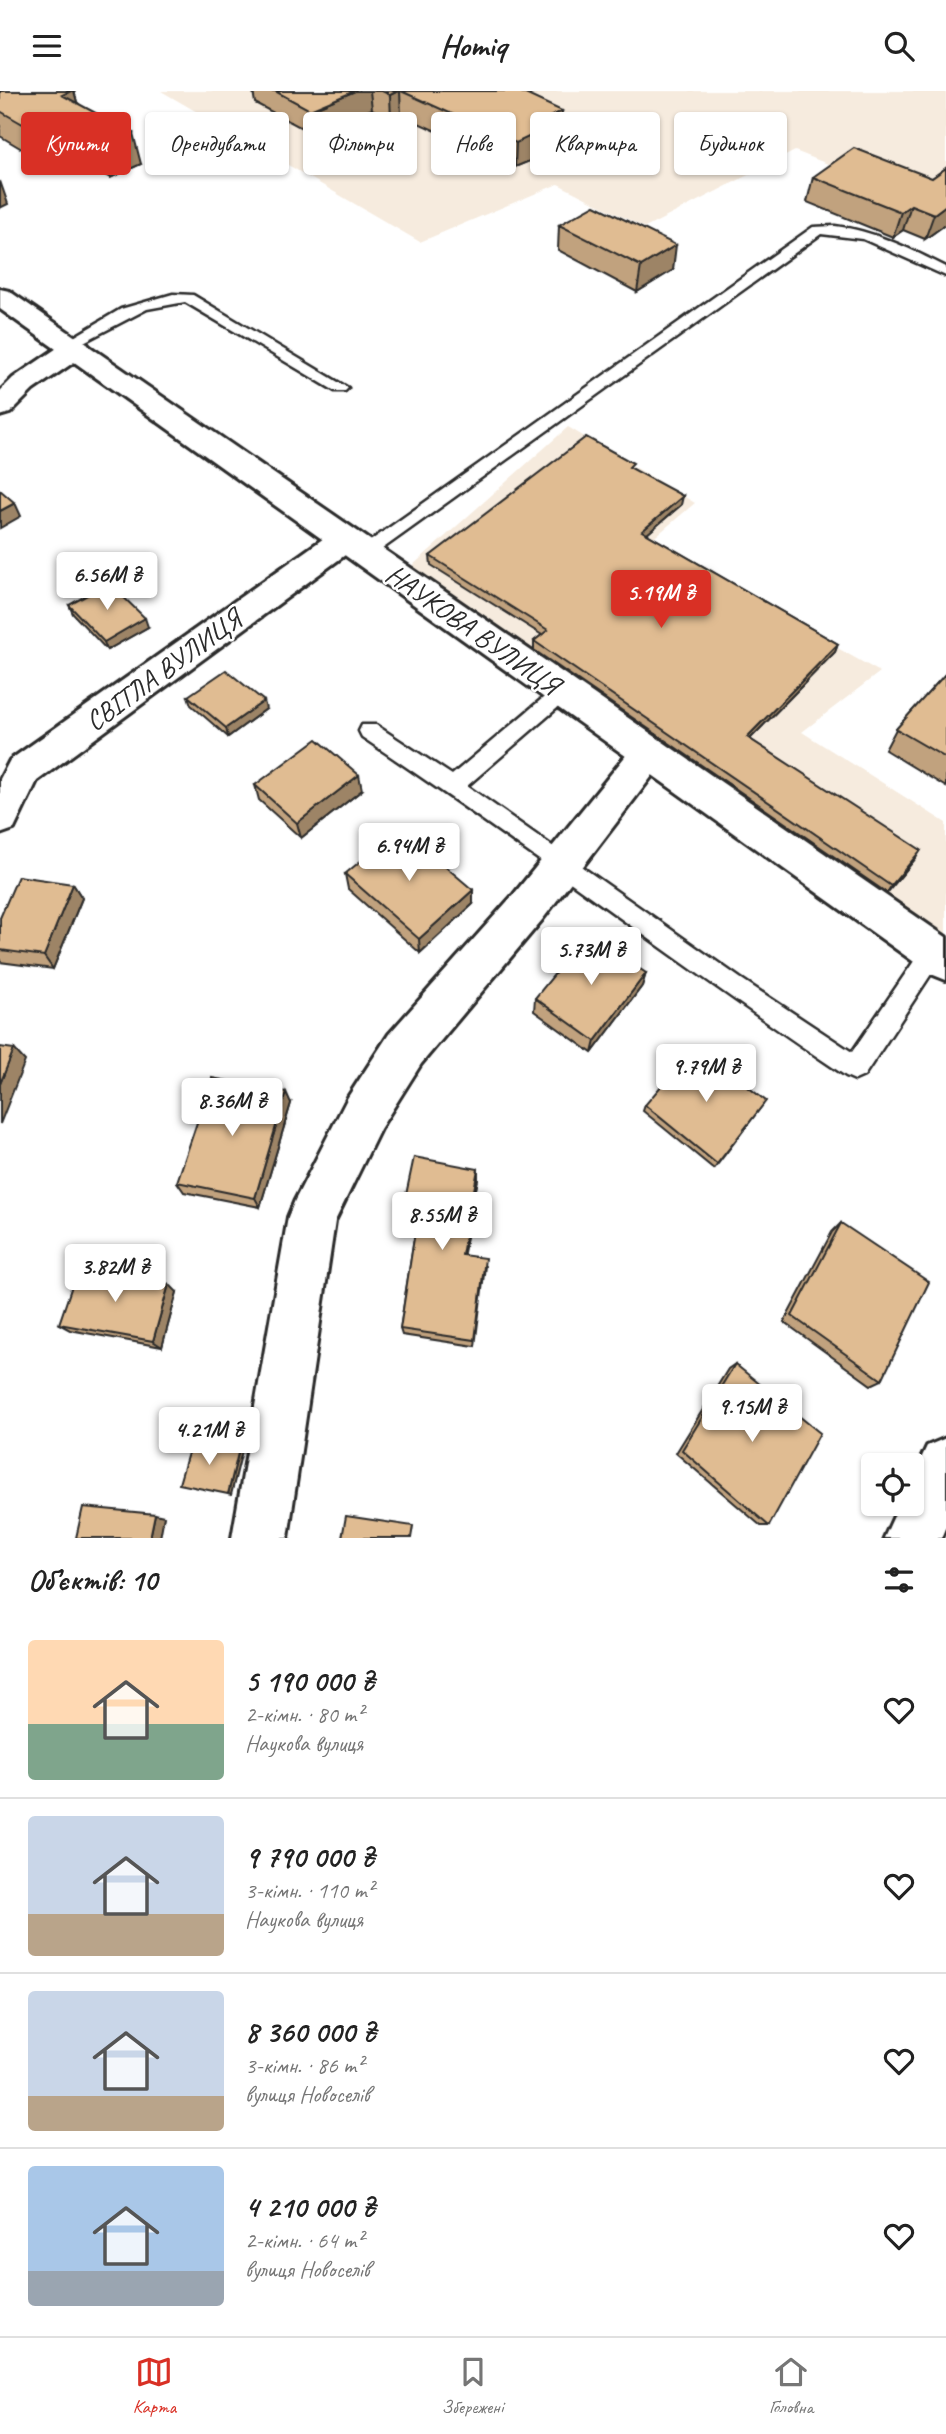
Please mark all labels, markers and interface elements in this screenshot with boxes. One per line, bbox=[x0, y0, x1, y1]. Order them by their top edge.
text: Homiq bbox=[440, 25, 506, 66]
icon: menu bbox=[28, 27, 66, 65]
icon: search bbox=[880, 27, 918, 65]
chip: Купити bbox=[21, 112, 131, 175]
chip: Орендувати bbox=[145, 112, 289, 175]
chip: Фільтри bbox=[303, 112, 417, 175]
chip: Нове bbox=[431, 112, 516, 175]
chip: Квартира bbox=[530, 112, 660, 175]
chip: Будинок bbox=[674, 112, 787, 175]
pin: 6.56M ₴ bbox=[42, 553, 172, 612]
street label: НАУКОВА ВУЛИЦЯ bbox=[379, 556, 570, 705]
text: 6.56M ₴ bbox=[72, 560, 142, 589]
pin: 5.19M ₴ bbox=[596, 571, 726, 630]
text: 5.19M ₴ bbox=[627, 578, 695, 607]
street label: СВІТЛА ВУЛИЦЯ bbox=[78, 599, 252, 738]
pin: 6.94M ₴ bbox=[344, 823, 474, 883]
text: 6.94M ₴ bbox=[375, 831, 443, 860]
pin: 5.73M ₴ bbox=[526, 927, 656, 987]
text: 5.73M ₴ bbox=[557, 935, 625, 964]
pin: 9.79M ₴ bbox=[641, 1045, 771, 1104]
text: 9.79M ₴ bbox=[672, 1052, 740, 1081]
pin: 8.36M ₴ bbox=[167, 1079, 297, 1138]
text: 8.36M ₴ bbox=[198, 1086, 266, 1115]
pin: 8.55M ₴ bbox=[377, 1193, 507, 1252]
text: 8.55M ₴ bbox=[408, 1200, 476, 1229]
pin: 3.82M ₴ bbox=[50, 1245, 180, 1304]
text: 3.82M ₴ bbox=[81, 1252, 149, 1281]
pin: 9.15M ₴ bbox=[687, 1385, 817, 1444]
text: 9.15M ₴ bbox=[718, 1392, 786, 1421]
pin: 4.21M ₴ bbox=[144, 1407, 274, 1467]
text: 4.21M ₴ bbox=[175, 1415, 243, 1444]
map controls bbox=[861, 1453, 924, 1516]
button: locate bbox=[861, 1453, 924, 1516]
text: Об’єктів: 10 bbox=[28, 1561, 157, 1599]
icon: filters bbox=[880, 1561, 918, 1599]
text: 5 190 000 ₴ bbox=[245, 1662, 374, 1700]
icon: home bbox=[84, 1668, 168, 1752]
icon: heart bbox=[880, 1691, 918, 1729]
text: 2-кімн. · 80 m² bbox=[245, 1700, 363, 1729]
text: Наукова вулиця bbox=[245, 1729, 363, 1758]
text: 9 790 000 ₴ bbox=[245, 1838, 374, 1876]
icon: home bbox=[84, 1844, 168, 1928]
icon: heart bbox=[880, 1867, 918, 1905]
text: 3-кімн. · 110 m² bbox=[245, 1876, 374, 1905]
text: Наукова вулиця bbox=[245, 1905, 363, 1934]
text: 8 360 000 ₴ bbox=[245, 2013, 376, 2051]
icon: home bbox=[84, 2019, 168, 2103]
icon: heart bbox=[880, 2042, 918, 2080]
text: 3-кімн. · 86 m² bbox=[245, 2051, 363, 2080]
text: вулиця Новоселів bbox=[245, 2080, 370, 2109]
text: 4 210 000 ₴ bbox=[245, 2188, 375, 2226]
icon: home bbox=[84, 2194, 168, 2278]
icon: heart bbox=[880, 2217, 918, 2255]
text: 2-кімн. · 64 m² bbox=[245, 2226, 363, 2255]
text: вулиця Новоселів bbox=[245, 2255, 370, 2284]
tab: Карта bbox=[133, 2353, 176, 2419]
tab: Збережені bbox=[442, 2353, 503, 2419]
tab: Головна bbox=[769, 2353, 813, 2419]

